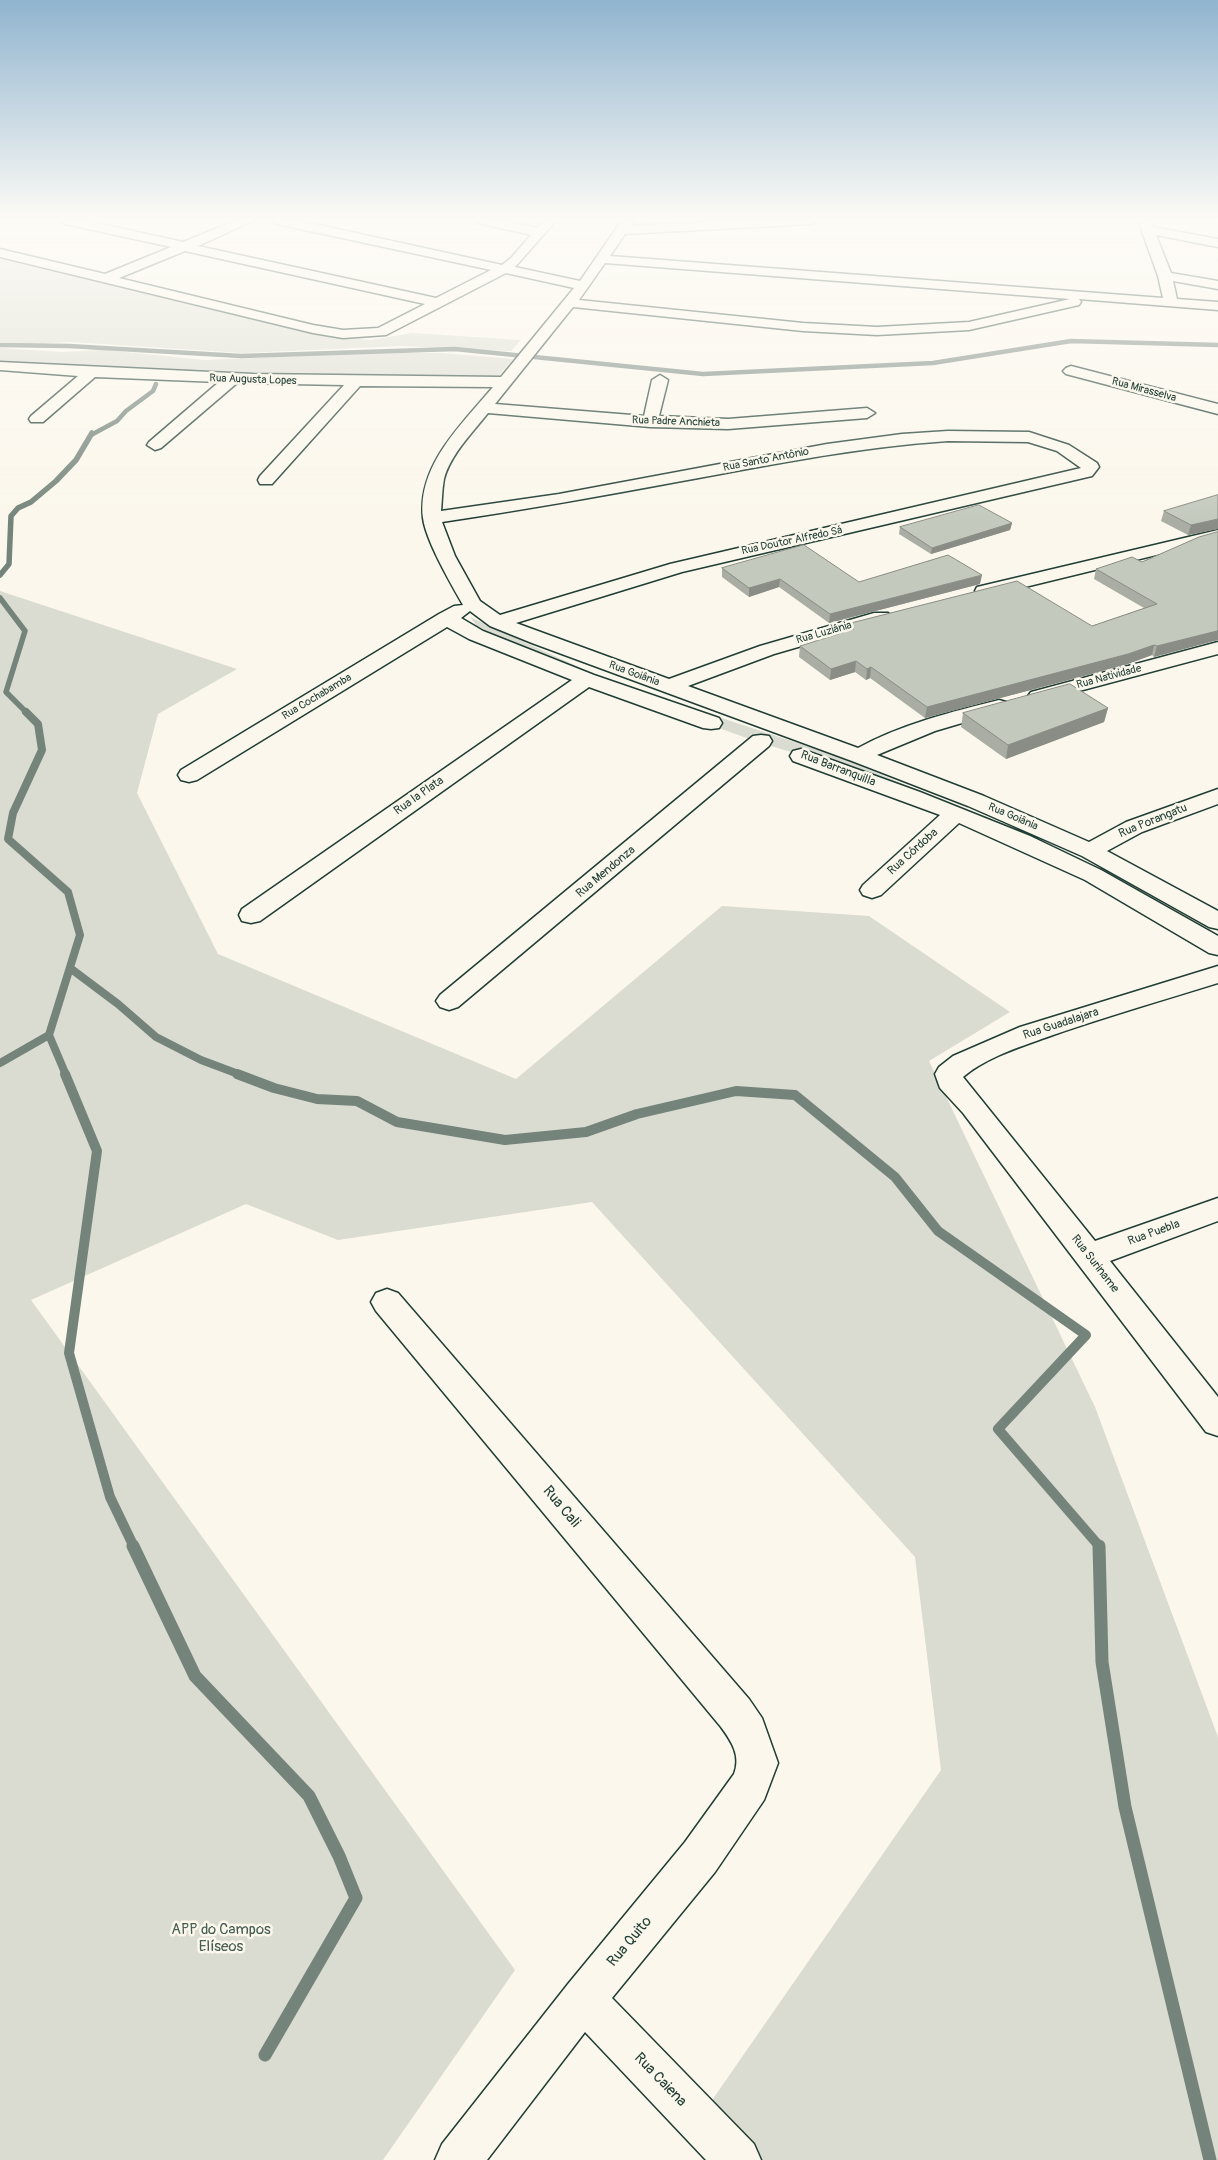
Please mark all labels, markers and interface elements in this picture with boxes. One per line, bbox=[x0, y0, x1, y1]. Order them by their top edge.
street label: Rua Augusta Lopes bbox=[209, 372, 297, 388]
street label: Rua Mirasselva bbox=[1110, 375, 1178, 405]
street label: Rua Padre Anchieta bbox=[632, 414, 720, 430]
street label: Rua Santo Antônio bbox=[722, 445, 810, 475]
street label: Rua Doutor Alfredo Sá bbox=[740, 524, 844, 558]
street label: Rua Luziânia bbox=[795, 619, 853, 647]
street label: Rua Goiânia bbox=[607, 659, 661, 689]
street label: Rua Natividade bbox=[1075, 662, 1143, 692]
street label: Rua Cochabamba bbox=[280, 671, 354, 723]
street label: Rua Barranquilla bbox=[798, 748, 878, 790]
street label: Rua la Plata bbox=[391, 774, 447, 818]
street label: Rua Goiânia bbox=[986, 801, 1040, 833]
street label: Rua Porangatu bbox=[1117, 801, 1189, 841]
street label: Rua Córdoba bbox=[885, 826, 941, 878]
street label: Rua Mendonza bbox=[573, 843, 639, 901]
street label: Rua Guadalajara bbox=[1021, 1005, 1101, 1043]
street label: Rua Puebla bbox=[1126, 1217, 1182, 1249]
street label: Rua Suriname bbox=[1068, 1232, 1122, 1296]
street label: Rua Cali bbox=[538, 1482, 584, 1532]
street label: Rua Quito bbox=[604, 1913, 656, 1971]
park label: APP do Campos Elíseos bbox=[171, 1921, 271, 1956]
street label: Rua Caiena bbox=[630, 2049, 690, 2111]

